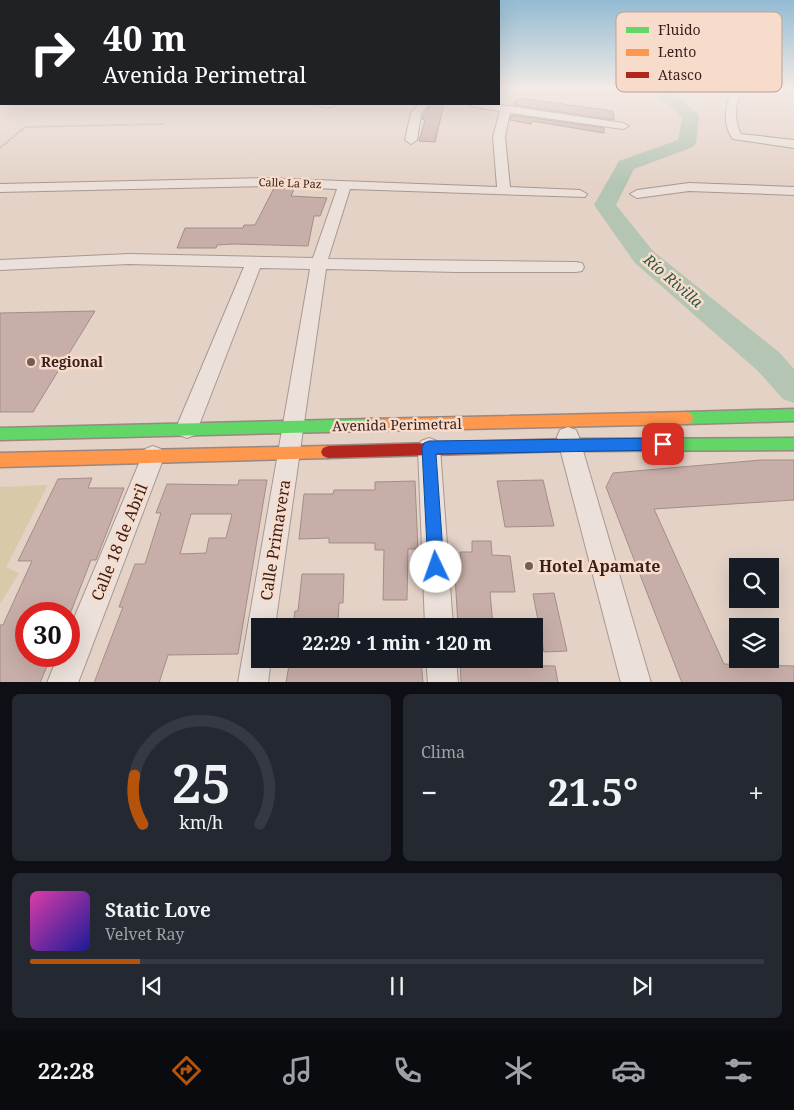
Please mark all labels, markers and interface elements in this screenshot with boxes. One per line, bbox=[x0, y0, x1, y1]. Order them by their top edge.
legend bbox=[616, 12, 782, 92]
text: 40 m bbox=[103, 14, 186, 61]
icon: right bbox=[20, 20, 85, 85]
text: Fluido bbox=[658, 20, 701, 39]
text: Lento bbox=[658, 42, 696, 61]
text: Avenida Perimetral bbox=[103, 59, 306, 89]
text: Atasco bbox=[658, 65, 702, 84]
street label: Calle La Paz bbox=[258, 174, 322, 191]
water label: Río Rivilla bbox=[639, 248, 708, 312]
place label: Regional bbox=[41, 352, 103, 371]
marker: Regional bbox=[25, 356, 37, 368]
street label: Avenida Perimetral bbox=[332, 414, 463, 435]
pin bbox=[642, 423, 684, 465]
icon: arrive bbox=[649, 430, 677, 458]
street label: Calle Primavera bbox=[255, 478, 295, 602]
street label: Calle 18 de Abril bbox=[85, 480, 153, 604]
position arrow bbox=[409, 540, 461, 592]
place label: Hotel Apamate bbox=[539, 555, 660, 577]
map controls bbox=[729, 558, 779, 668]
button: search bbox=[729, 558, 779, 608]
marker: Hotel Apamate bbox=[523, 560, 535, 572]
speed limit sign: 30 bbox=[15, 602, 80, 667]
button: layers bbox=[729, 618, 779, 668]
text: 22:29 · 1 min · 120 m bbox=[302, 630, 492, 656]
text: Clima bbox=[421, 741, 465, 763]
text: 25 bbox=[172, 747, 231, 818]
text: 21.5° bbox=[547, 765, 638, 817]
text: − bbox=[421, 773, 437, 811]
text: + bbox=[748, 773, 764, 811]
text: km/h bbox=[180, 810, 223, 834]
text: Static Love bbox=[105, 897, 211, 923]
text: Velvet Ray bbox=[105, 923, 184, 945]
icon: previous bbox=[138, 972, 166, 1000]
icon: pause bbox=[383, 972, 411, 1000]
icon: next bbox=[628, 972, 656, 1000]
icon: directions bbox=[169, 1053, 204, 1088]
icon: music bbox=[280, 1053, 315, 1088]
icon: phone bbox=[390, 1053, 425, 1088]
icon: climate bbox=[501, 1053, 536, 1088]
icon: car bbox=[611, 1053, 646, 1088]
icon: filters bbox=[721, 1053, 756, 1088]
text: 22:28 bbox=[38, 1055, 94, 1085]

